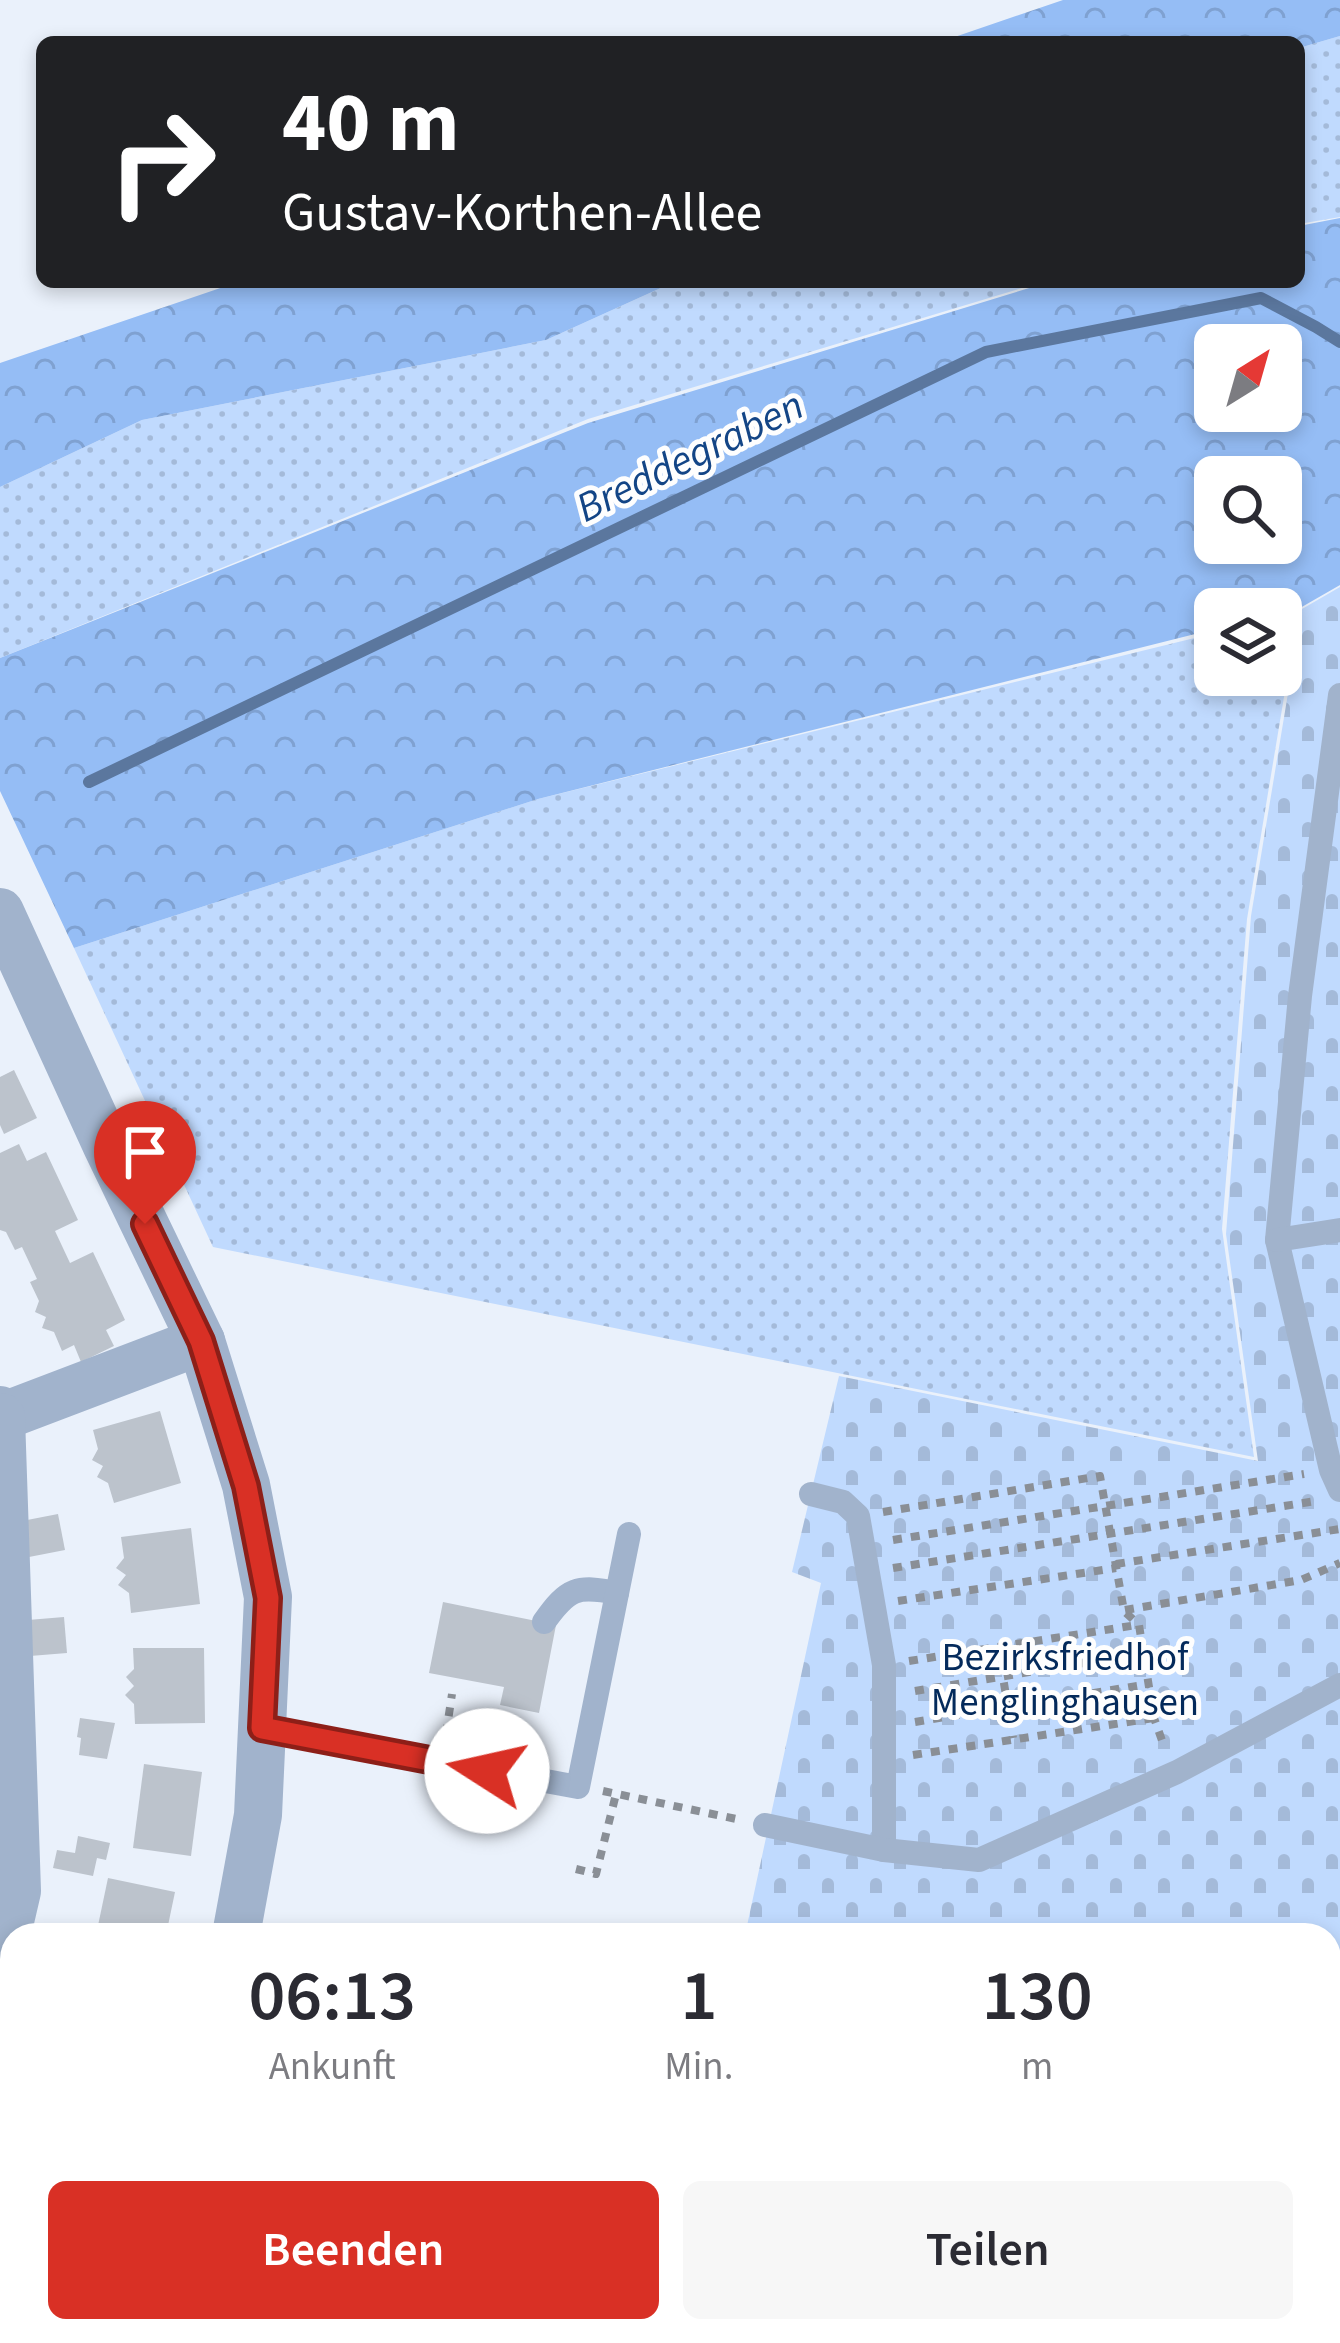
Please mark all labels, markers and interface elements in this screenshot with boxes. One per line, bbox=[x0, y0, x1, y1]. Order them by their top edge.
text: 40 m bbox=[282, 64, 460, 184]
icon: right bbox=[84, 84, 240, 240]
text: Gustav-Korthen-Allee bbox=[282, 175, 762, 252]
north arrow bbox=[1194, 324, 1302, 432]
map controls bbox=[1194, 324, 1302, 696]
water label: Breddegraben bbox=[566, 376, 814, 538]
button: search bbox=[1194, 456, 1302, 564]
button: layers bbox=[1194, 588, 1302, 696]
pin bbox=[94, 1101, 196, 1224]
icon: arrive bbox=[112, 1119, 178, 1185]
park label: Bezirksfriedhof Menglinghausen bbox=[931, 1630, 1199, 1731]
position arrow bbox=[424, 1708, 550, 1834]
text: 06:13 bbox=[248, 1945, 416, 2048]
text: 1 bbox=[680, 1945, 717, 2048]
text: 130 bbox=[982, 1945, 1093, 2048]
text: Ankunft bbox=[269, 2039, 396, 2095]
text: Min. bbox=[664, 2039, 733, 2095]
text: m bbox=[1021, 2039, 1053, 2095]
button: Beenden bbox=[48, 2181, 659, 2319]
button: Teilen bbox=[683, 2181, 1293, 2319]

